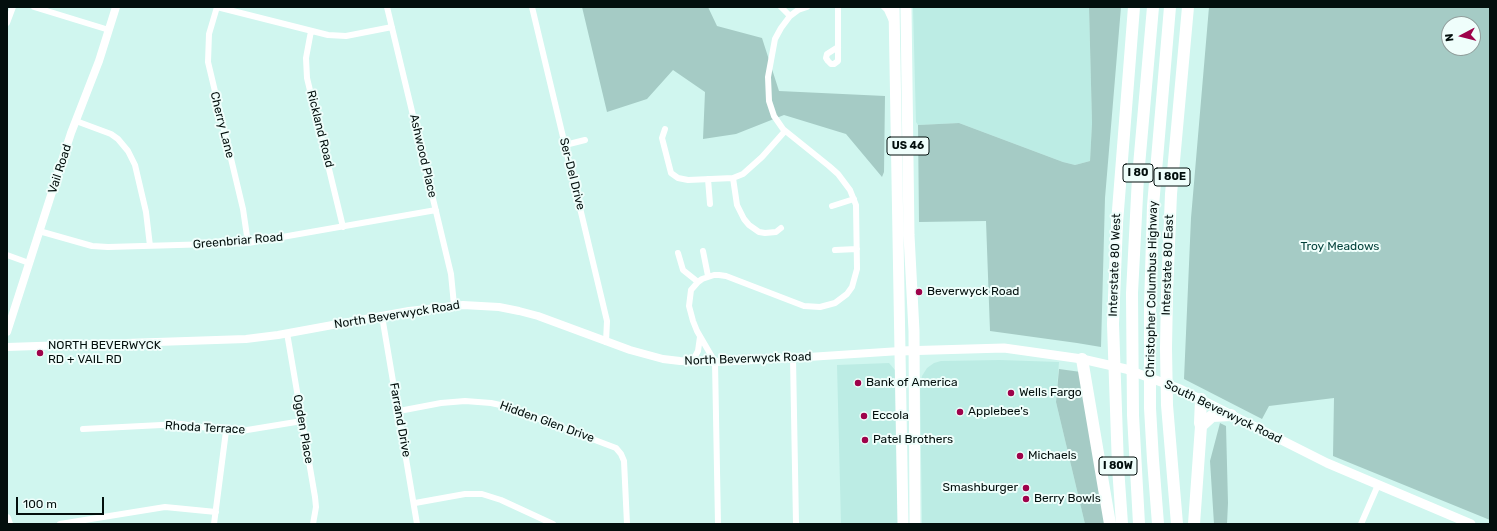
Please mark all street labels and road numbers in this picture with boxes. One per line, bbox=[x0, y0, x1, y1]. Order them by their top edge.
street label: Rickland Road bbox=[303, 89, 337, 169]
street label: Cherry Lane bbox=[207, 90, 237, 160]
street label: Ashwood Place bbox=[406, 113, 440, 199]
street label: Ser-Del Drive bbox=[556, 136, 588, 212]
road number: US 46 bbox=[887, 137, 929, 155]
street label: Vail Road bbox=[45, 143, 75, 195]
road number: I 80 bbox=[1123, 164, 1153, 182]
road number: I 80E bbox=[1154, 168, 1190, 186]
street label: Christopher Columbus Highway bbox=[1143, 201, 1161, 377]
street label: Interstate 80 West bbox=[1106, 213, 1124, 317]
street label: Interstate 80 East bbox=[1159, 214, 1177, 316]
street label: Greenbriar Road bbox=[192, 230, 284, 252]
street label: North Beverwyck Road bbox=[333, 298, 461, 332]
street label: North Beverwyck Road bbox=[684, 350, 812, 368]
street label: South Beverwyck Road bbox=[1162, 377, 1284, 447]
street label: Farrand Drive bbox=[386, 382, 414, 458]
street label: Ogden Place bbox=[290, 393, 316, 465]
street label: Hidden Glen Drive bbox=[498, 398, 596, 446]
street label: Rhoda Terrace bbox=[165, 419, 245, 437]
road number: I 80W bbox=[1099, 457, 1137, 475]

